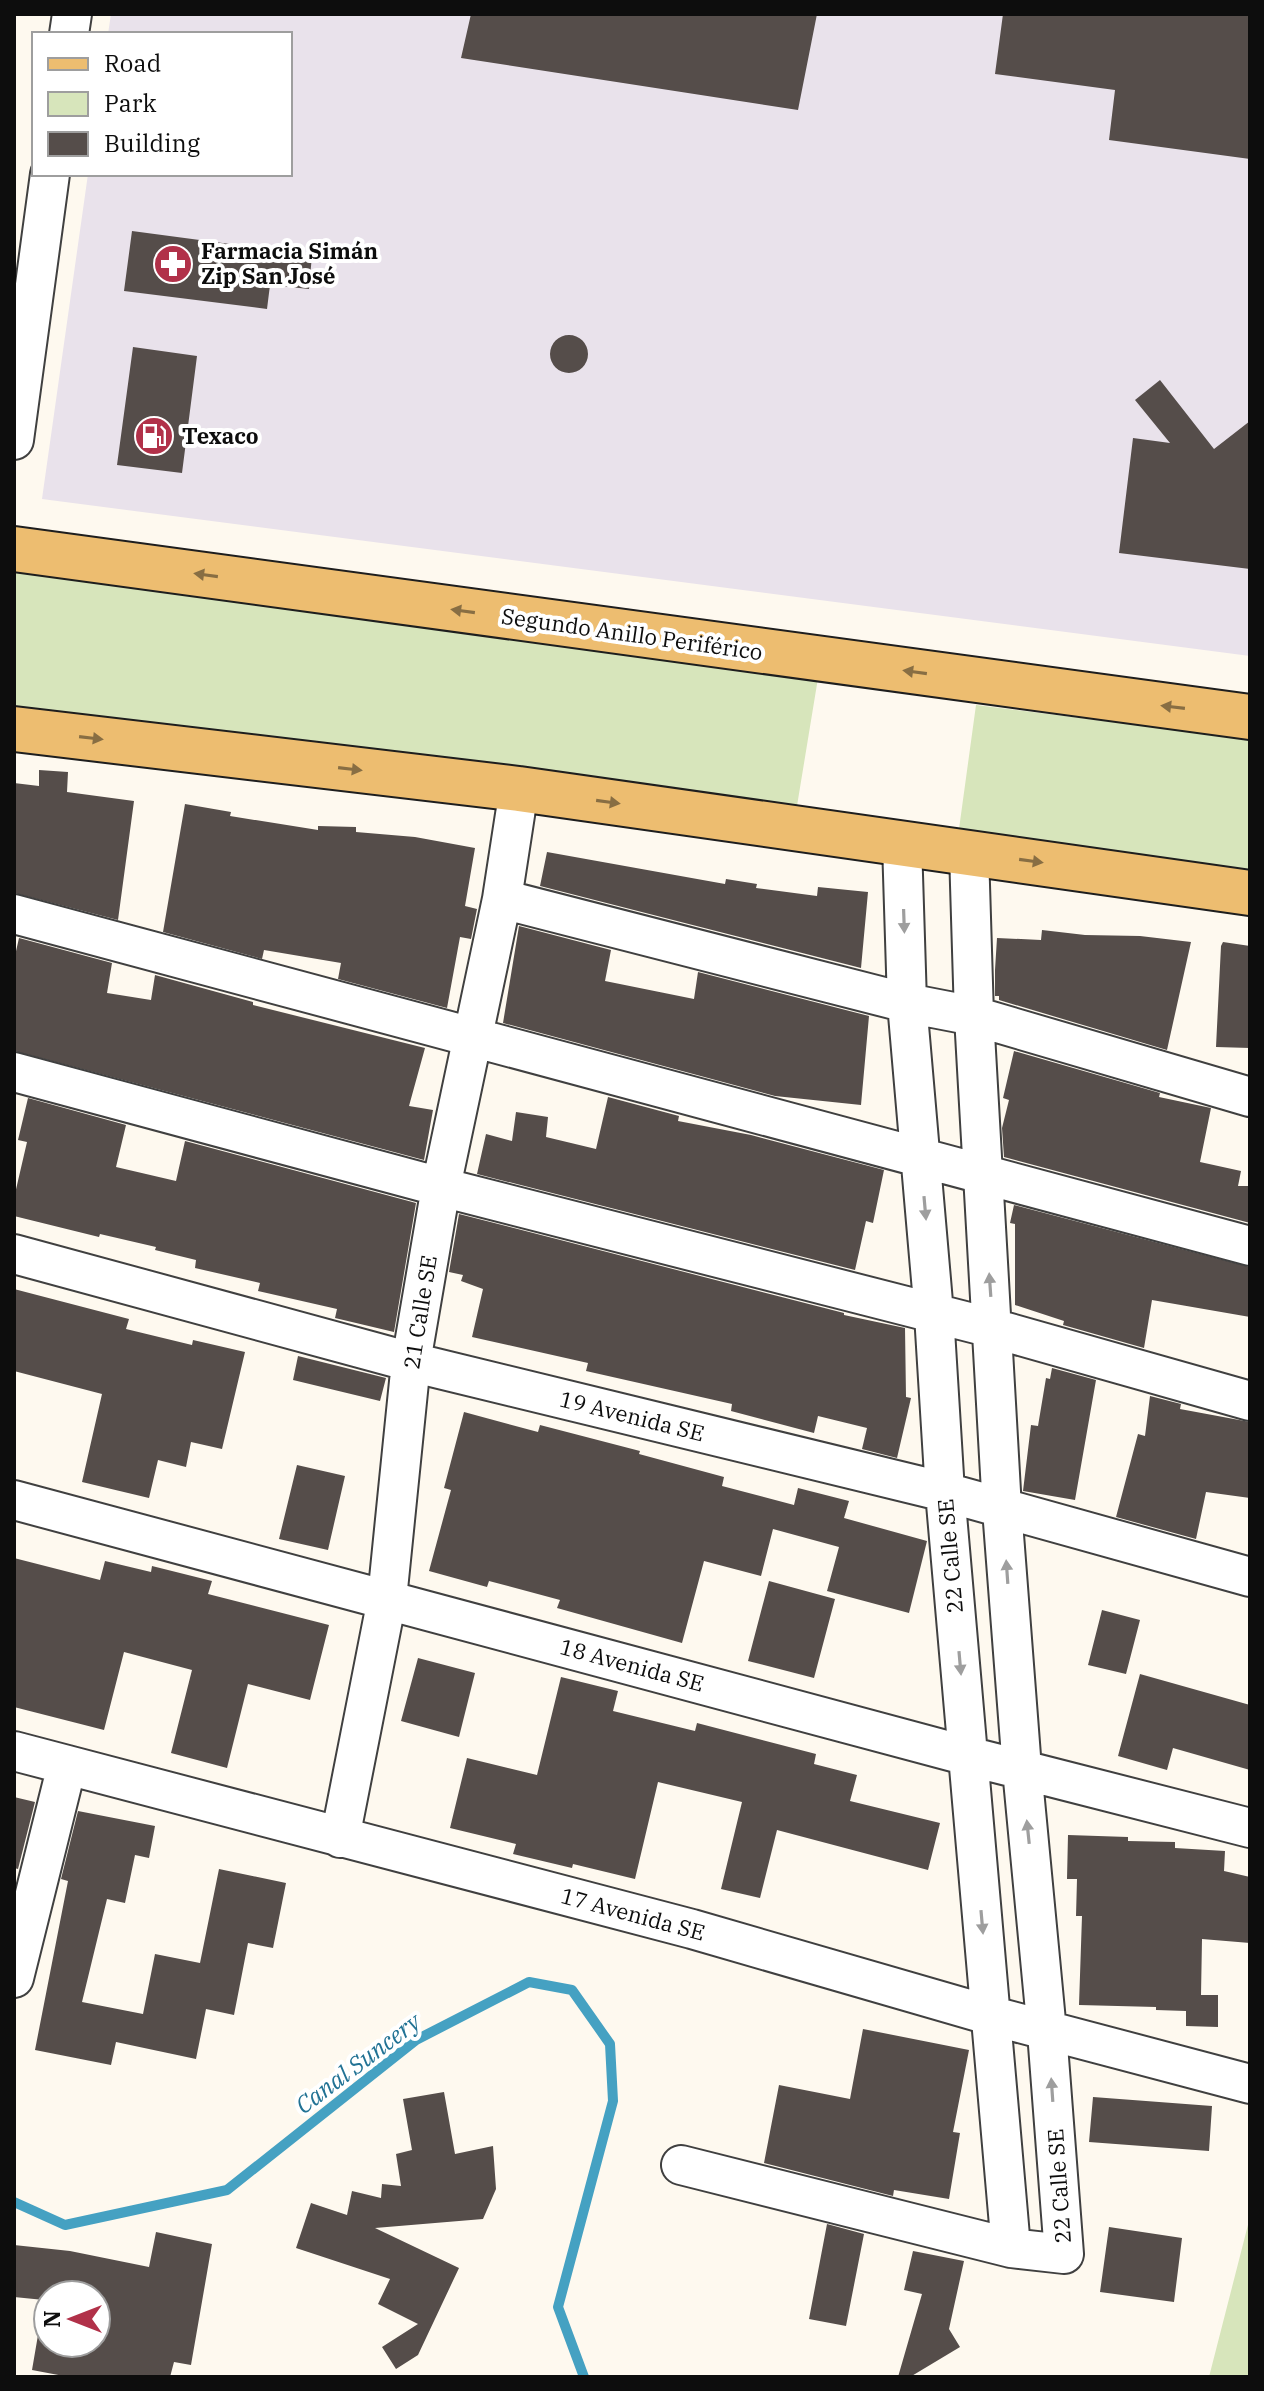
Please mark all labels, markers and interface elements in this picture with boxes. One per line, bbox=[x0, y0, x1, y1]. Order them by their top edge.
legend bbox=[32, 32, 292, 176]
text: Road bbox=[104, 47, 161, 79]
text: Park bbox=[104, 87, 156, 119]
text: Building bbox=[104, 127, 200, 159]
place label: Farmacia Simán Zip San José bbox=[201, 236, 378, 290]
pharmacy icon: Farmacia Simán Zip San José bbox=[152, 243, 194, 285]
fuel station icon: Texaco bbox=[133, 415, 175, 457]
place label: Texaco bbox=[182, 421, 259, 450]
one-way arrow bbox=[193, 568, 218, 581]
street label: Segundo Anillo Periférico bbox=[500, 601, 764, 666]
one-way arrow bbox=[450, 604, 475, 617]
one-way arrow bbox=[902, 666, 927, 679]
one-way arrow bbox=[1160, 701, 1185, 714]
one-way arrow bbox=[79, 731, 104, 744]
one-way arrow bbox=[338, 762, 363, 775]
one-way arrow bbox=[595, 796, 620, 809]
one-way arrow bbox=[1019, 855, 1044, 868]
one-way arrow bbox=[898, 909, 911, 934]
one-way arrow bbox=[918, 1196, 931, 1221]
street label: 21 Calle SE bbox=[396, 1253, 443, 1371]
one-way arrow bbox=[983, 1272, 996, 1297]
street label: 19 Avenida SE bbox=[557, 1384, 707, 1447]
street label: 22 Calle SE bbox=[930, 1498, 969, 1614]
one-way arrow bbox=[1000, 1559, 1013, 1584]
street label: 18 Avenida SE bbox=[557, 1631, 707, 1698]
one-way arrow bbox=[954, 1651, 967, 1676]
one-way arrow bbox=[1021, 1819, 1034, 1844]
street label: 17 Avenida SE bbox=[558, 1880, 708, 1947]
one-way arrow bbox=[975, 1910, 988, 1935]
water label: Canal Suncery bbox=[288, 2004, 428, 2121]
one-way arrow bbox=[1045, 2077, 1058, 2102]
street label: 22 Calle SE bbox=[1040, 2128, 1077, 2244]
north arrow bbox=[32, 2279, 112, 2359]
text: N bbox=[37, 2310, 66, 2328]

